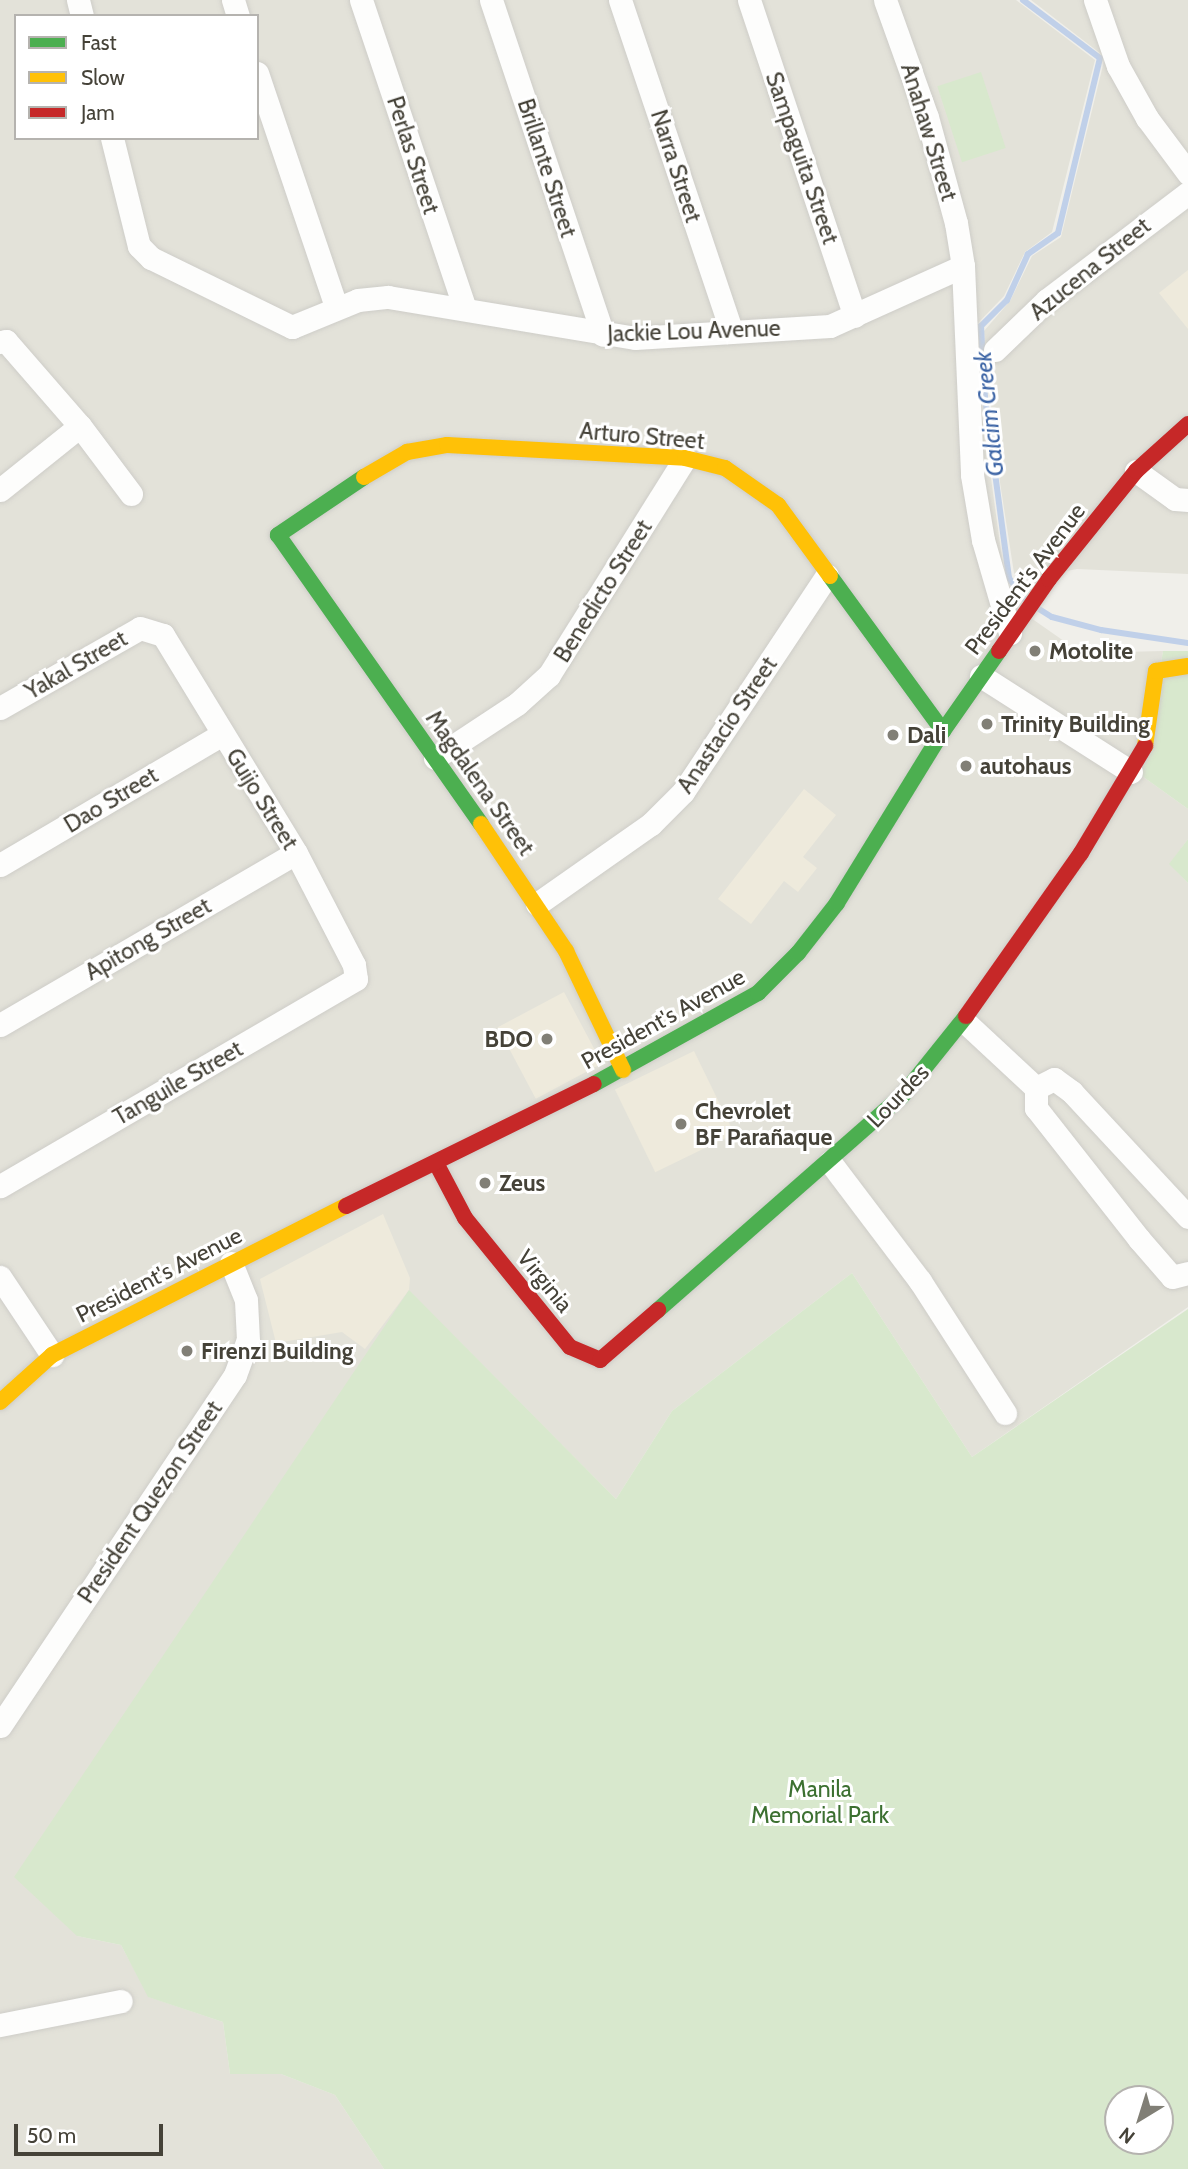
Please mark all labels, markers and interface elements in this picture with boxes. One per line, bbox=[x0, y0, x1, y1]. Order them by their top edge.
legend bbox=[14, 14, 259, 140]
text: Fast bbox=[81, 30, 117, 55]
street label: Anahaw Street bbox=[895, 60, 963, 204]
text: Slow bbox=[81, 65, 125, 90]
street label: Sampaguita Street bbox=[760, 68, 844, 248]
street label: Perlas Street bbox=[381, 93, 445, 217]
street label: Brillante Street bbox=[512, 95, 582, 241]
text: Jam bbox=[81, 100, 115, 125]
street label: Narra Street bbox=[645, 106, 707, 226]
street label: Azucena Street bbox=[1024, 212, 1156, 326]
street label: Jackie Lou Avenue bbox=[607, 314, 781, 348]
water label: Galcim Creek bbox=[968, 350, 1010, 478]
street label: Arturo Street bbox=[578, 417, 706, 455]
street label: President's Avenue bbox=[959, 498, 1091, 660]
street label: Benedicto Street bbox=[548, 515, 658, 667]
street label: Yakal Street bbox=[20, 625, 132, 705]
place label: Motolite bbox=[1049, 637, 1133, 665]
marker: Motolite bbox=[1027, 643, 1043, 659]
street label: Anastacio Street bbox=[671, 652, 783, 798]
street label: Magdalena Street bbox=[420, 705, 540, 861]
place label: Trinity Building bbox=[1001, 710, 1150, 738]
marker: Trinity Building bbox=[979, 716, 995, 732]
place label: Dali bbox=[907, 721, 946, 749]
marker: Dali bbox=[885, 727, 901, 743]
street label: Guijo Street bbox=[220, 743, 304, 855]
place label: autohaus bbox=[980, 752, 1072, 780]
marker: autohaus bbox=[958, 758, 974, 774]
street label: Dao Street bbox=[59, 761, 163, 839]
street label: Apitong Street bbox=[80, 892, 216, 986]
street label: President's Avenue bbox=[577, 963, 749, 1075]
place label: BDO bbox=[485, 1025, 533, 1053]
marker: BDO bbox=[539, 1031, 555, 1047]
street label: Tanguile Street bbox=[109, 1035, 247, 1131]
street label: Lourdes bbox=[861, 1059, 935, 1133]
place label: Chevrolet BF Parañaque bbox=[695, 1097, 832, 1151]
marker: Chevrolet BF Parañaque bbox=[673, 1116, 689, 1132]
place label: Zeus bbox=[499, 1169, 545, 1197]
marker: Zeus bbox=[477, 1175, 493, 1191]
street label: President's Avenue bbox=[71, 1221, 247, 1329]
street label: Virginia bbox=[511, 1244, 579, 1318]
place label: Firenzi Building bbox=[201, 1337, 353, 1365]
marker: Firenzi Building bbox=[179, 1343, 195, 1359]
street label: President Quezon Street bbox=[72, 1396, 228, 1608]
park label: Manila Memorial Park bbox=[751, 1775, 889, 1829]
north arrow bbox=[1104, 2085, 1174, 2155]
scale bar bbox=[18, 2110, 166, 2154]
text: N bbox=[1115, 2122, 1139, 2149]
text: 50 m bbox=[27, 2123, 76, 2148]

